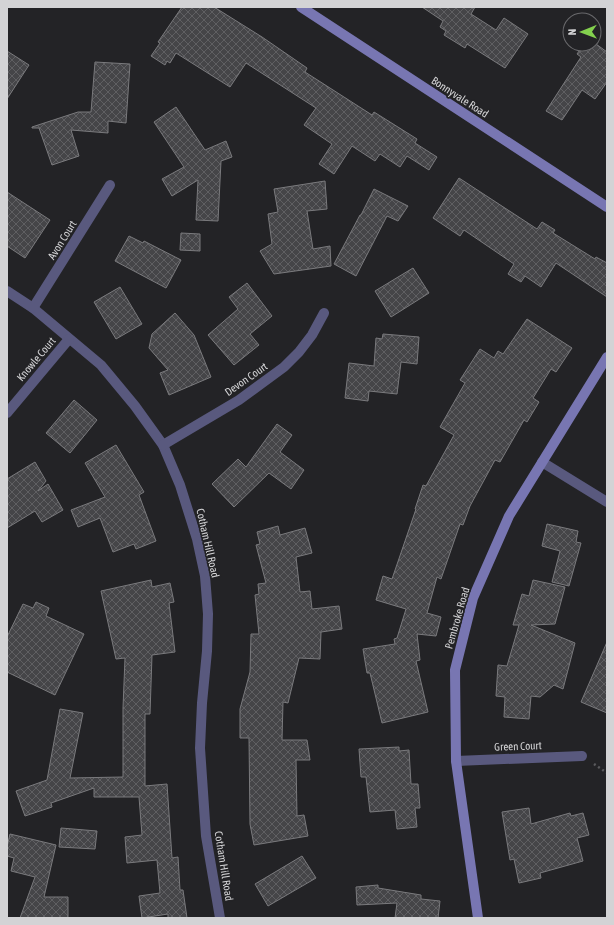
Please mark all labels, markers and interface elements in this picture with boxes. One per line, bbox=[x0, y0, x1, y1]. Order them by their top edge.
north arrow bbox=[562, 12, 602, 52]
text: N bbox=[566, 29, 578, 36]
street label: Bonnyvale Road bbox=[429, 74, 491, 120]
street label: Avon Court bbox=[45, 218, 79, 262]
street label: Knowle Court bbox=[14, 335, 58, 383]
street label: Devon Court bbox=[222, 360, 270, 398]
street label: Cotham Hill Road bbox=[194, 507, 222, 579]
street label: Pembroke Road bbox=[442, 586, 472, 650]
street label: Green Court bbox=[494, 739, 542, 753]
street label: Cotham Hill Road bbox=[213, 830, 235, 902]

